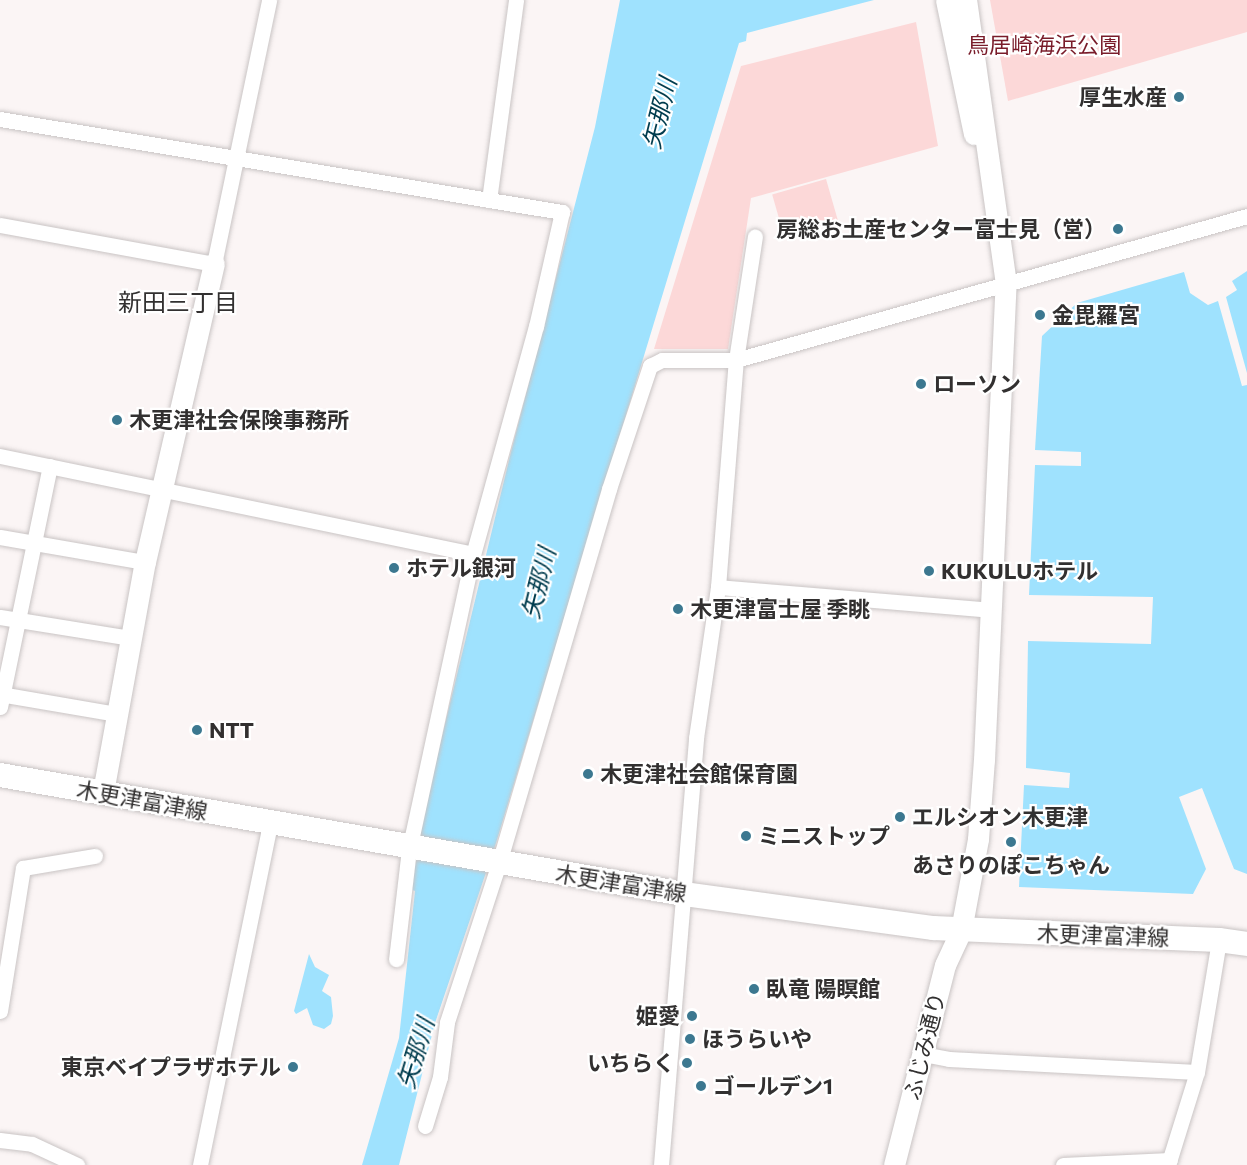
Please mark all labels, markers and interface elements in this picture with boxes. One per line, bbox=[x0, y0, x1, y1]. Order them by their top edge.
park label: 鳥居崎海浜公園 bbox=[967, 32, 1121, 58]
water label: 矢那川 bbox=[636, 75, 682, 151]
place label: 厚生水産 bbox=[1079, 84, 1167, 110]
marker: 厚生水産 bbox=[1172, 90, 1186, 104]
place label: 房総お土産センター富士見（営） bbox=[776, 216, 1106, 242]
marker: 房総お土産センター富士見（営） bbox=[1111, 222, 1125, 236]
district label: 新田三丁目 bbox=[118, 288, 238, 316]
place label: 金毘羅宮 bbox=[1052, 302, 1140, 328]
marker: 金毘羅宮 bbox=[1033, 308, 1047, 322]
place label: ローソン bbox=[933, 371, 1021, 397]
marker: ローソン bbox=[914, 377, 928, 391]
place label: 木更津社会保険事務所 bbox=[129, 407, 349, 433]
marker: 木更津社会保険事務所 bbox=[110, 413, 124, 427]
water label: 矢那川 bbox=[515, 545, 561, 621]
place label: ホテル銀河 bbox=[406, 555, 516, 581]
place label: KUKULUホテル bbox=[941, 558, 1098, 584]
marker: ホテル銀河 bbox=[387, 561, 401, 575]
marker: KUKULUホテル bbox=[922, 564, 936, 578]
place label: 木更津富士屋 季眺 bbox=[690, 596, 870, 622]
marker: 木更津富士屋 季眺 bbox=[671, 602, 685, 616]
place label: NTT bbox=[209, 717, 254, 743]
marker: NTT bbox=[190, 723, 204, 737]
place label: 木更津社会館保育園 bbox=[600, 761, 798, 787]
marker: 木更津社会館保育園 bbox=[581, 767, 595, 781]
street label: 木更津富津線 bbox=[75, 776, 209, 824]
place label: エルシオン木更津 bbox=[912, 804, 1088, 830]
marker: エルシオン木更津 bbox=[893, 810, 907, 824]
place label: ミニストップ bbox=[758, 823, 890, 849]
marker: ミニストップ bbox=[739, 829, 753, 843]
marker: あさりのぽこちゃん bbox=[1004, 835, 1018, 849]
place label: あさりのぽこちゃん bbox=[912, 852, 1110, 878]
street label: 木更津富津線 bbox=[554, 860, 688, 906]
street label: 木更津富津線 bbox=[1037, 920, 1169, 950]
place label: 臥竜 陽瞑館 bbox=[766, 976, 880, 1002]
marker: 臥竜 陽瞑館 bbox=[747, 982, 761, 996]
street label: ふじみ通り bbox=[898, 989, 950, 1103]
place label: 姫愛 bbox=[636, 1003, 680, 1029]
marker: 姫愛 bbox=[685, 1009, 699, 1023]
water label: 矢那川 bbox=[391, 1014, 439, 1092]
place label: ほうらいや bbox=[702, 1026, 812, 1052]
marker: ほうらいや bbox=[683, 1032, 697, 1046]
place label: いちらく bbox=[587, 1050, 675, 1076]
place label: 東京ベイプラザホテル bbox=[61, 1054, 281, 1080]
marker: いちらく bbox=[680, 1056, 694, 1070]
marker: 東京ベイプラザホテル bbox=[286, 1060, 300, 1074]
place label: ゴールデン1 bbox=[713, 1073, 833, 1099]
marker: ゴールデン1 bbox=[694, 1079, 708, 1093]

